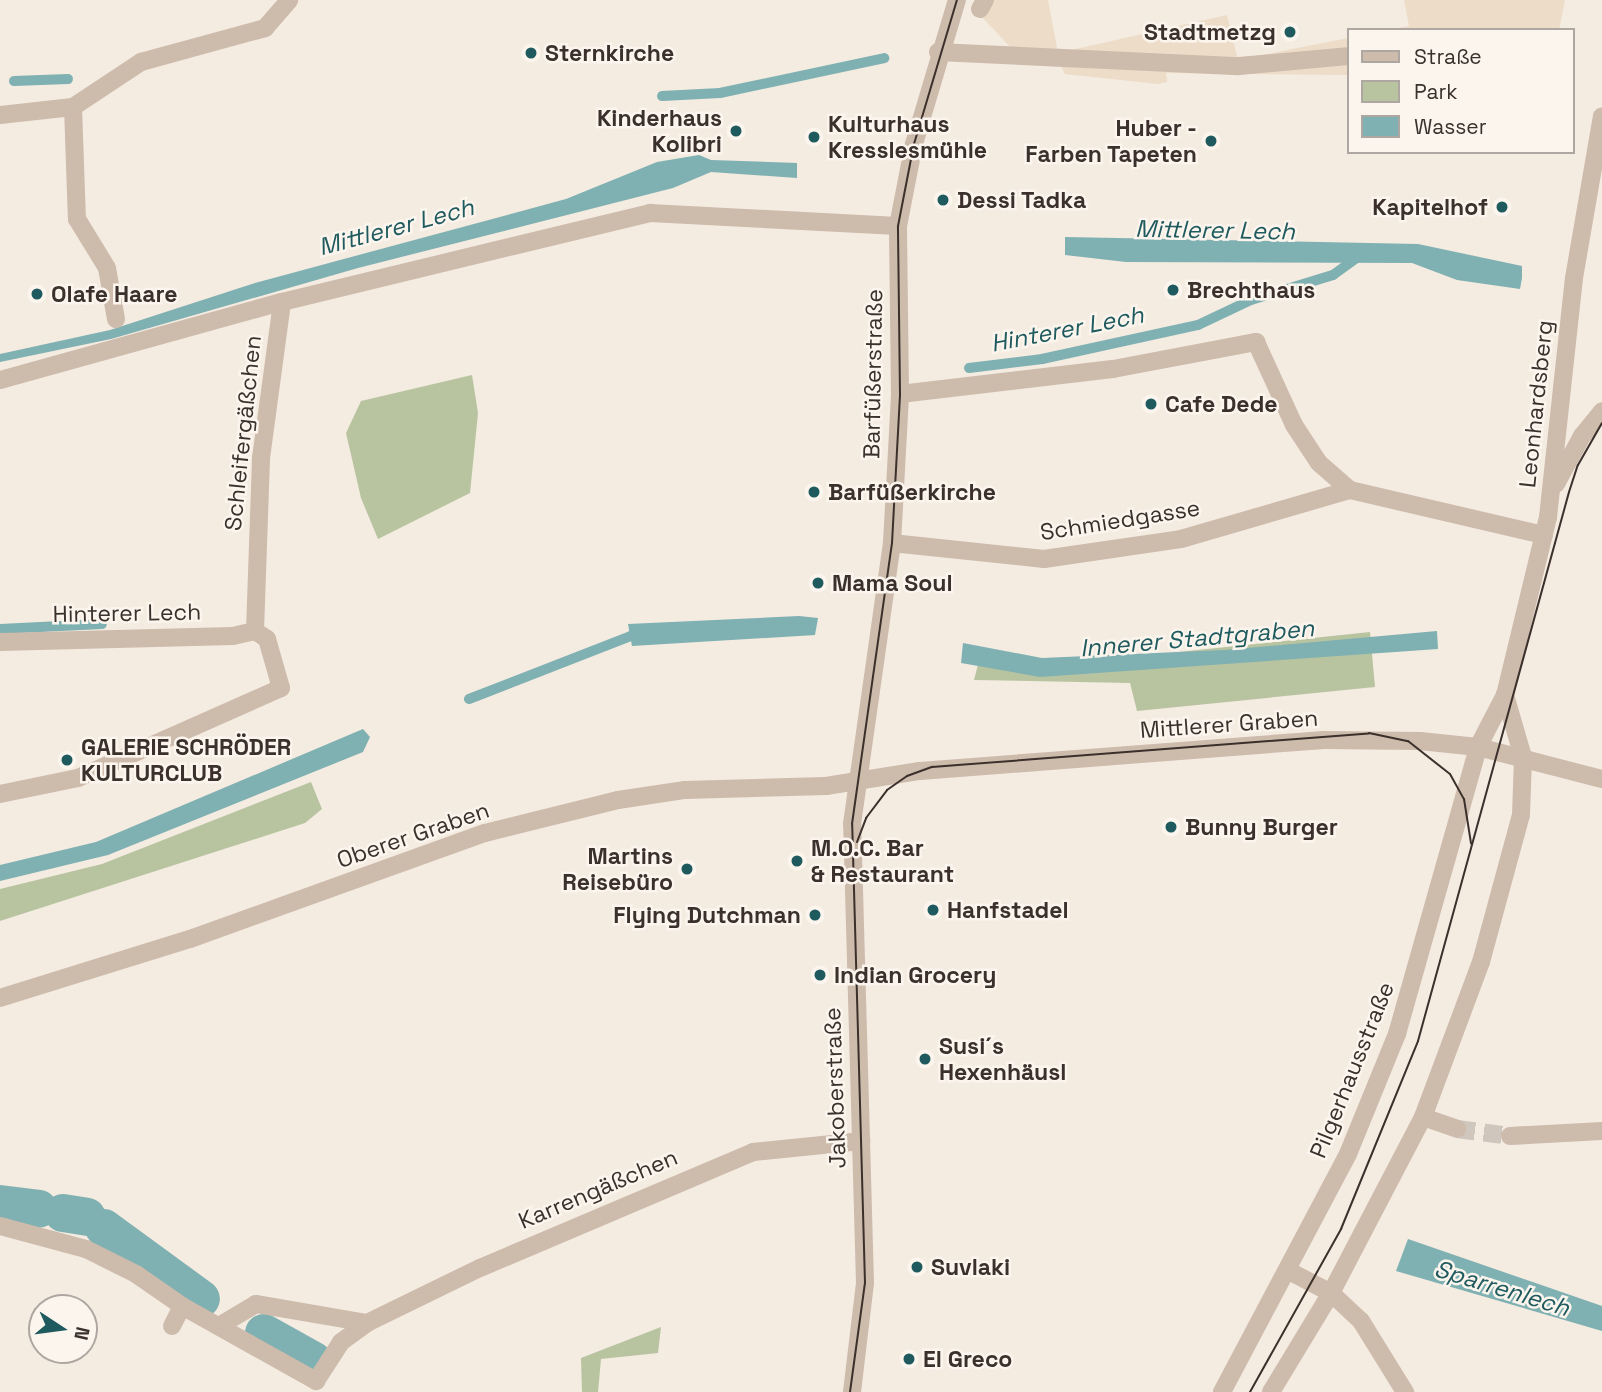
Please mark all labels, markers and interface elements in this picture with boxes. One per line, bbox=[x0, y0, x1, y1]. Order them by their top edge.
place label: Stadtmetzg bbox=[1144, 18, 1276, 46]
marker: Stadtmetzg bbox=[1282, 24, 1298, 40]
legend bbox=[1346, 28, 1574, 154]
place label: Sternkirche bbox=[545, 39, 674, 67]
text: Straße bbox=[1414, 43, 1482, 70]
marker: Sternkirche bbox=[523, 45, 539, 61]
text: Park bbox=[1414, 78, 1458, 105]
place label: Kinderhaus Kolibri bbox=[597, 104, 722, 158]
place label: Kulturhaus Kresslesmühle bbox=[828, 110, 987, 164]
text: Wasser bbox=[1414, 113, 1487, 140]
place label: Huber - Farben Tapeten bbox=[1025, 114, 1197, 168]
marker: Kinderhaus Kolibri bbox=[728, 123, 744, 139]
marker: Kulturhaus Kresslesmühle bbox=[806, 129, 822, 145]
marker: Huber - Farben Tapeten bbox=[1203, 133, 1219, 149]
place label: Dessi Tadka bbox=[957, 186, 1087, 214]
water label: Mittlerer Lech bbox=[315, 192, 477, 262]
marker: Dessi Tadka bbox=[935, 192, 951, 208]
place label: Kapitelhof bbox=[1372, 193, 1488, 221]
marker: Kapitelhof bbox=[1494, 199, 1510, 215]
water label: Mittlerer Lech bbox=[1135, 214, 1295, 246]
place label: Brechthaus bbox=[1187, 276, 1315, 304]
place label: Olafe Haare bbox=[51, 280, 178, 308]
marker: Brechthaus bbox=[1165, 282, 1181, 298]
marker: Olafe Haare bbox=[29, 286, 45, 302]
street label: Barfüßerstraße bbox=[858, 289, 888, 459]
water label: Hinterer Lech bbox=[988, 300, 1146, 358]
street label: Leonhardsberg bbox=[1513, 319, 1559, 489]
street label: Schleifergäßchen bbox=[219, 334, 267, 532]
place label: Cafe Dede bbox=[1165, 390, 1278, 418]
marker: Cafe Dede bbox=[1143, 396, 1159, 412]
place label: Barfüßerkirche bbox=[828, 478, 996, 506]
marker: Barfüßerkirche bbox=[806, 484, 822, 500]
street label: Schmiedgasse bbox=[1038, 494, 1202, 546]
place label: Mama Soul bbox=[832, 569, 953, 597]
marker: Mama Soul bbox=[810, 575, 826, 591]
street label: Hinterer Lech bbox=[52, 598, 202, 628]
water label: Innerer Stadtgraben bbox=[1079, 613, 1315, 663]
street label: Mittlerer Graben bbox=[1139, 704, 1319, 744]
place label: GALERIE SCHRÖDER KULTURCLUB bbox=[81, 733, 291, 787]
marker: GALERIE SCHRÖDER KULTURCLUB bbox=[59, 752, 75, 768]
street label: Oberer Graben bbox=[333, 796, 493, 874]
place label: Bunny Burger bbox=[1185, 813, 1338, 841]
marker: Bunny Burger bbox=[1163, 819, 1179, 835]
place label: M.O.C. Bar & Restaurant bbox=[811, 834, 954, 888]
place label: Martins Reisebüro bbox=[562, 842, 673, 896]
marker: M.O.C. Bar & Restaurant bbox=[789, 853, 805, 869]
marker: Martins Reisebüro bbox=[679, 861, 695, 877]
place label: Hanfstadel bbox=[947, 896, 1069, 924]
place label: Flying Dutchman bbox=[613, 901, 801, 929]
marker: Hanfstadel bbox=[925, 902, 941, 918]
marker: Flying Dutchman bbox=[807, 907, 823, 923]
place label: Indian Grocery bbox=[834, 961, 996, 989]
marker: Indian Grocery bbox=[812, 967, 828, 983]
street label: Pilgerhausstraße bbox=[1304, 978, 1400, 1162]
street label: Jakoberstraße bbox=[818, 1007, 852, 1169]
place label: Susi´s Hexenhäusl bbox=[939, 1032, 1066, 1086]
marker: Susi´s Hexenhäusl bbox=[917, 1051, 933, 1067]
street label: Karrengäßchen bbox=[514, 1143, 682, 1235]
place label: Suvlaki bbox=[931, 1253, 1010, 1281]
water label: Sparrenlech bbox=[1431, 1254, 1573, 1322]
marker: Suvlaki bbox=[909, 1259, 925, 1275]
north arrow bbox=[28, 1294, 98, 1364]
text: N bbox=[68, 1324, 96, 1342]
place label: El Greco bbox=[923, 1345, 1012, 1373]
marker: El Greco bbox=[901, 1351, 917, 1367]

